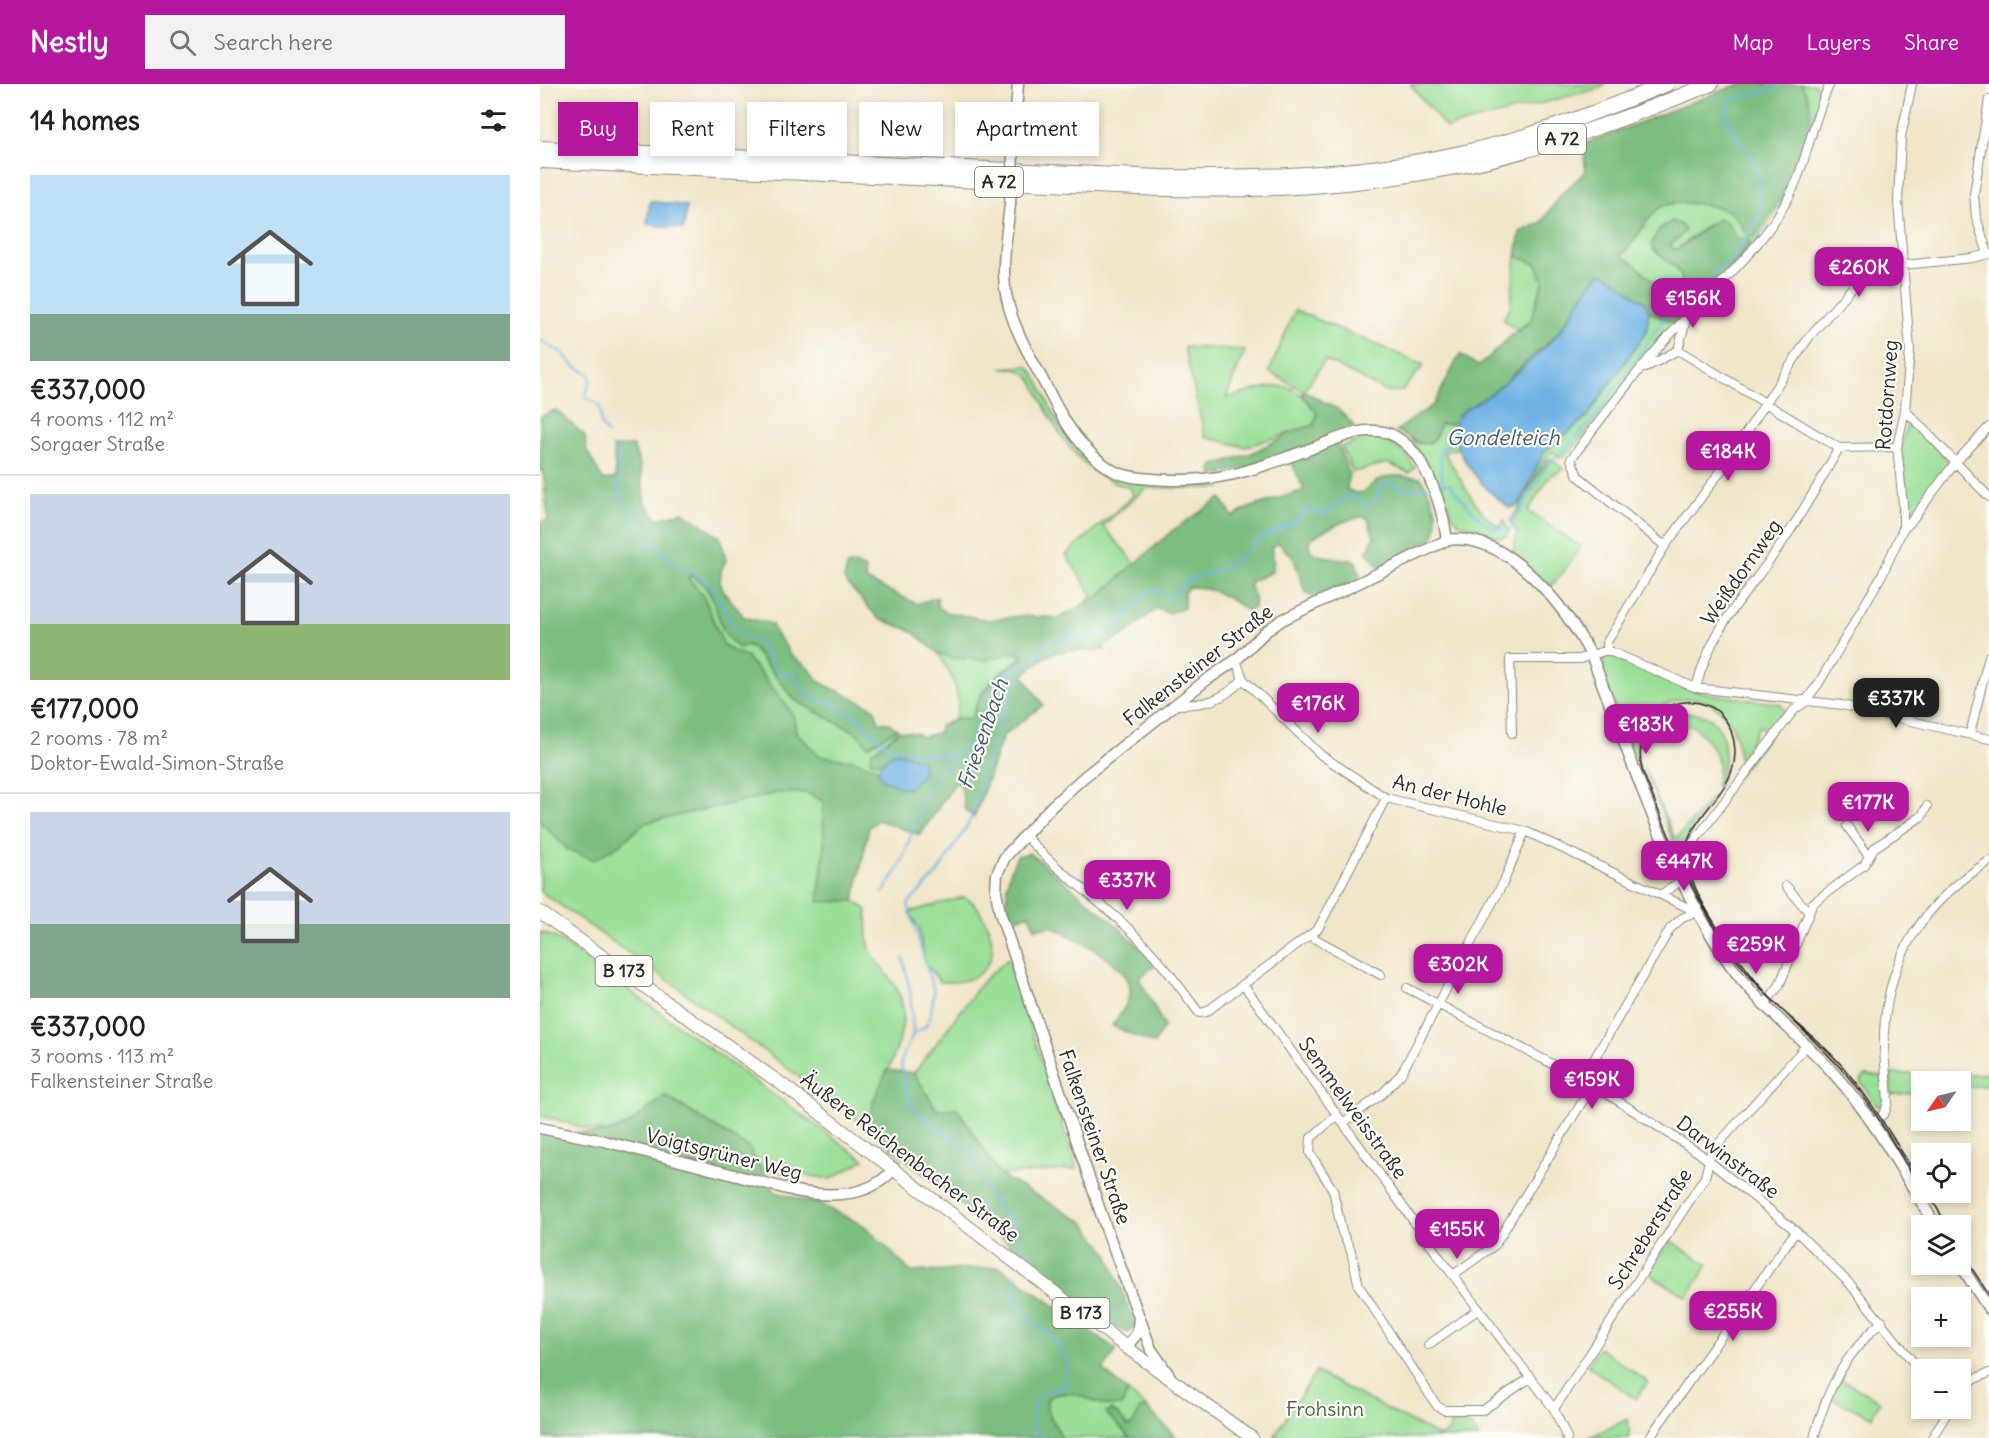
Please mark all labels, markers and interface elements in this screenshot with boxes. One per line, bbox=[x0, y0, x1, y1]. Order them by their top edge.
search box bbox=[145, 15, 565, 69]
text: Nestly bbox=[30, 24, 109, 60]
icon: search bbox=[166, 26, 199, 59]
text: Search here bbox=[214, 28, 333, 56]
text: Map bbox=[1733, 29, 1773, 56]
text: Layers bbox=[1806, 29, 1871, 56]
text: Share bbox=[1904, 29, 1959, 56]
chip: Buy bbox=[558, 102, 638, 156]
chip: Rent bbox=[650, 102, 735, 156]
chip: Filters bbox=[747, 102, 847, 156]
chip: New bbox=[859, 102, 943, 156]
chip: Apartment bbox=[955, 102, 1099, 156]
text: 14 homes bbox=[30, 104, 140, 137]
icon: filters bbox=[477, 104, 510, 137]
road number: A 72 bbox=[1538, 124, 1586, 154]
road number: A 72 bbox=[975, 167, 1023, 197]
icon: home bbox=[216, 214, 324, 322]
pin: €260K bbox=[1817, 247, 1901, 298]
text: €260K bbox=[1829, 254, 1889, 279]
pin: €156K bbox=[1651, 278, 1735, 329]
text: €156K bbox=[1665, 285, 1721, 310]
street label: Rotdornweg bbox=[1870, 339, 1903, 451]
text: €337,000 bbox=[30, 373, 146, 406]
text: 4 rooms · 112 m² bbox=[30, 406, 174, 431]
water label: Gondelteich bbox=[1446, 424, 1560, 451]
text: Sorgaer Straße bbox=[30, 431, 165, 456]
pin: €184K bbox=[1686, 431, 1770, 482]
text: €184K bbox=[1700, 438, 1756, 463]
street label: Weißdornweg bbox=[1695, 514, 1786, 630]
icon: home bbox=[216, 533, 324, 641]
street label: Falkensteiner Straße bbox=[1118, 598, 1278, 731]
water label: Friesenbach bbox=[951, 674, 1014, 793]
pin: €337K bbox=[1854, 678, 1938, 729]
pin: €176K bbox=[1276, 683, 1360, 734]
text: €337K bbox=[1867, 685, 1925, 710]
text: €176K bbox=[1291, 690, 1345, 715]
text: €177,000 bbox=[30, 692, 139, 725]
pin: €183K bbox=[1604, 704, 1688, 755]
text: €183K bbox=[1618, 711, 1674, 736]
text: 2 rooms · 78 m² bbox=[30, 725, 168, 750]
text: Doktor-Ewald-Simon-Straße bbox=[30, 750, 284, 775]
street label: An der Hohle bbox=[1390, 768, 1510, 821]
pin: €177K bbox=[1826, 782, 1910, 833]
text: €177K bbox=[1842, 789, 1894, 814]
pin: €447K bbox=[1642, 841, 1726, 892]
text: €447K bbox=[1655, 848, 1713, 873]
icon: home bbox=[216, 851, 324, 959]
pin: €337K bbox=[1085, 860, 1169, 911]
text: €337K bbox=[1098, 867, 1156, 892]
pin: €259K bbox=[1714, 924, 1798, 975]
text: €259K bbox=[1726, 931, 1786, 956]
pin: €302K bbox=[1416, 944, 1500, 995]
text: €302K bbox=[1428, 951, 1488, 976]
road number: B 173 bbox=[596, 956, 652, 986]
text: €337,000 bbox=[30, 1010, 146, 1043]
street label: Semmelweisstraße bbox=[1294, 1032, 1413, 1183]
text: 3 rooms · 113 m² bbox=[30, 1043, 174, 1068]
street label: Falkensteiner Straße bbox=[1054, 1046, 1137, 1228]
pin: €159K bbox=[1550, 1059, 1634, 1110]
street label: Äußere Reichenbacher Straße bbox=[796, 1066, 1025, 1247]
text: €159K bbox=[1564, 1066, 1620, 1091]
text: Falkensteiner Straße bbox=[30, 1068, 213, 1093]
north arrow bbox=[1911, 1071, 1971, 1131]
map controls bbox=[1911, 1071, 1971, 1419]
street label: Darwinstraße bbox=[1672, 1110, 1785, 1203]
street label: Voigtsgrüner Weg bbox=[643, 1122, 805, 1185]
button: locate bbox=[1911, 1143, 1971, 1203]
street label: Schreberstraße bbox=[1602, 1164, 1697, 1294]
pin: €155K bbox=[1415, 1209, 1499, 1260]
button: layers bbox=[1911, 1215, 1971, 1275]
text: €155K bbox=[1429, 1216, 1485, 1241]
button: + bbox=[1911, 1287, 1971, 1347]
pin: €255K bbox=[1691, 1291, 1775, 1342]
road number: B 173 bbox=[1052, 1298, 1110, 1328]
text: €255K bbox=[1703, 1298, 1763, 1323]
button: − bbox=[1911, 1359, 1971, 1419]
park label: Frohsinn bbox=[1286, 1396, 1364, 1421]

